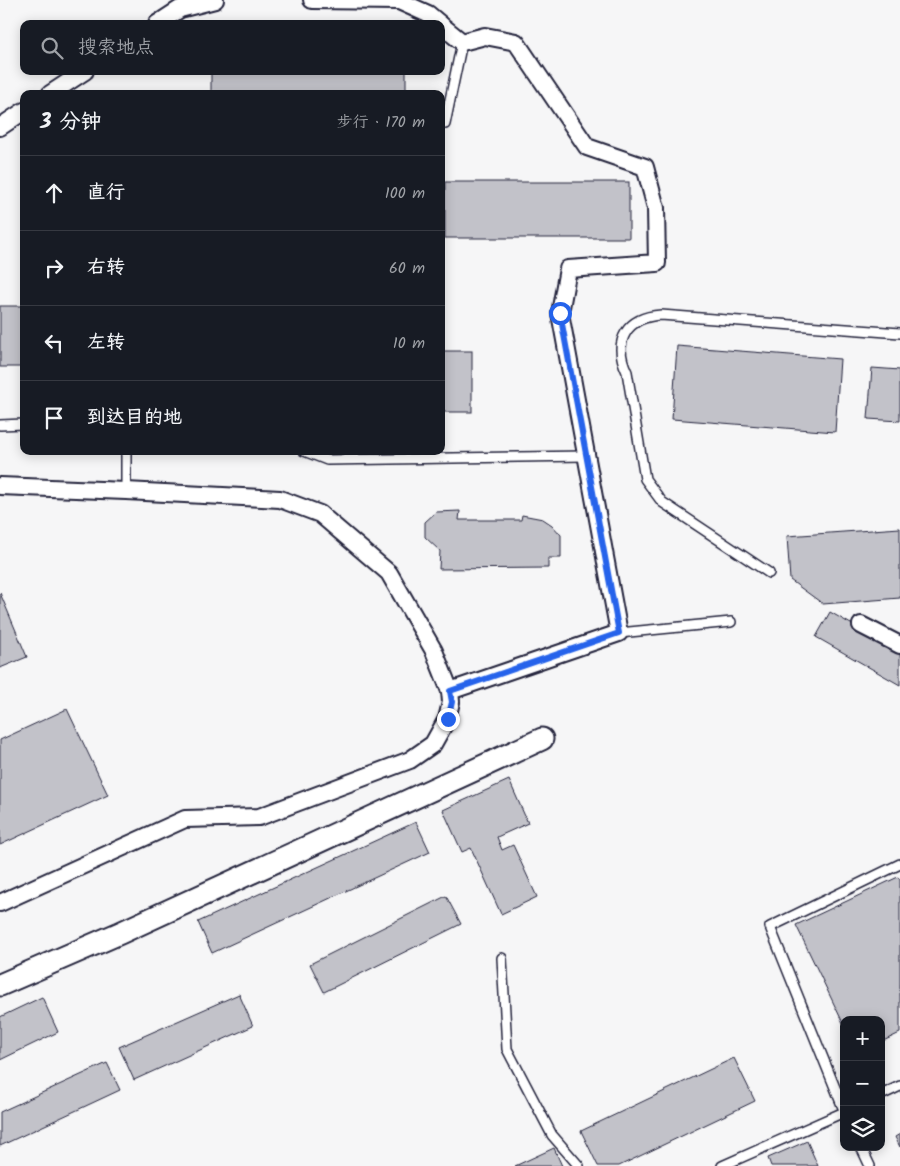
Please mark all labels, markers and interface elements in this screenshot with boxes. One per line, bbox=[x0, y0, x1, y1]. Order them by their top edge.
search box bbox=[20, 20, 445, 75]
text: 搜索地点 bbox=[78, 33, 154, 63]
icon: search bbox=[38, 34, 66, 62]
text: 3 分钟 bbox=[40, 106, 102, 139]
text: 步行 · 170 m bbox=[337, 110, 425, 135]
text: 直行 bbox=[87, 178, 125, 208]
icon: ahead bbox=[40, 179, 68, 207]
text: 100 m bbox=[385, 181, 425, 206]
text: 右转 bbox=[87, 253, 125, 283]
icon: right bbox=[40, 254, 68, 282]
text: 60 m bbox=[389, 256, 425, 281]
route start bbox=[549, 302, 572, 325]
text: 左转 bbox=[87, 328, 125, 358]
icon: left bbox=[40, 329, 68, 357]
text: 10 m bbox=[393, 331, 425, 356]
text: 到达目的地 bbox=[87, 403, 182, 433]
icon: arrive bbox=[40, 404, 68, 432]
route end bbox=[437, 708, 460, 731]
map controls bbox=[840, 1016, 885, 1151]
button: + bbox=[840, 1016, 885, 1061]
button: − bbox=[840, 1061, 885, 1106]
button: layers bbox=[840, 1106, 885, 1151]

